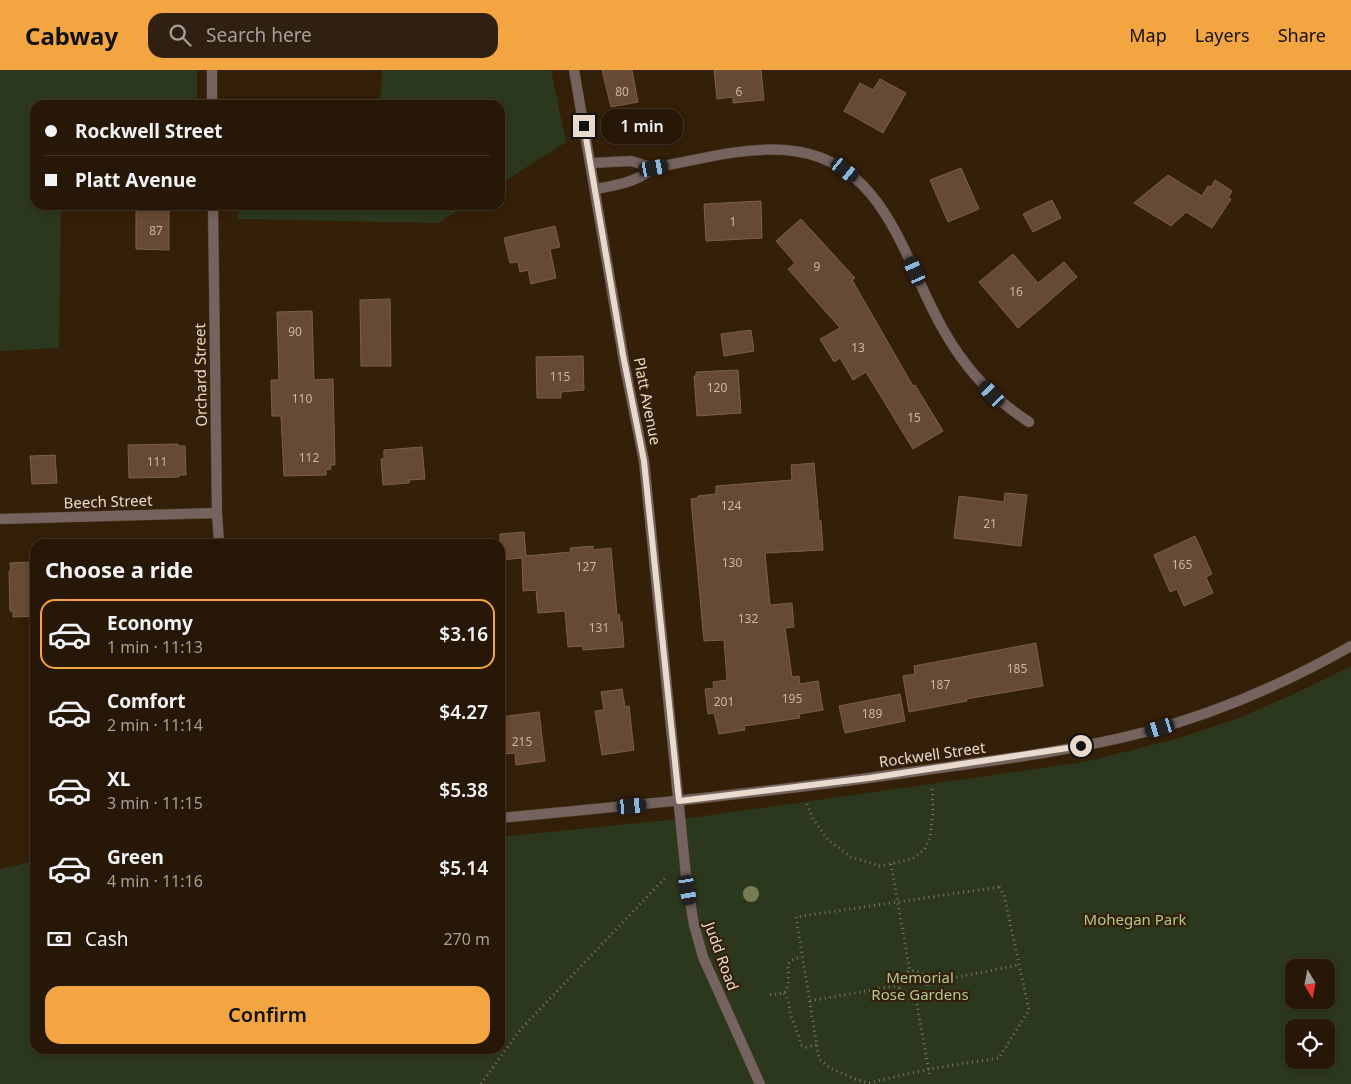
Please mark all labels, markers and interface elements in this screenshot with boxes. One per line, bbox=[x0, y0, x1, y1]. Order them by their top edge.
search box bbox=[148, 13, 498, 58]
text: Cabway bbox=[25, 19, 118, 52]
icon: search bbox=[166, 21, 194, 49]
text: Search here bbox=[206, 22, 312, 48]
text: Map bbox=[1129, 23, 1167, 47]
text: Layers bbox=[1195, 23, 1250, 47]
text: Share bbox=[1278, 23, 1326, 47]
house number: 80 bbox=[615, 83, 629, 100]
house number: 6 bbox=[736, 83, 743, 100]
callout: 1 min bbox=[602, 108, 684, 144]
route end bbox=[573, 115, 595, 137]
text: 1 min bbox=[620, 115, 664, 137]
text: Rockwell Street bbox=[75, 118, 223, 144]
car bbox=[828, 155, 861, 185]
car bbox=[637, 158, 670, 178]
text: Platt Avenue bbox=[75, 167, 197, 193]
house number: 1 bbox=[730, 213, 736, 230]
house number: 87 bbox=[149, 222, 163, 239]
car bbox=[902, 254, 927, 288]
house number: 9 bbox=[814, 258, 821, 275]
house number: 16 bbox=[1009, 283, 1023, 300]
street label: Orchard Street bbox=[189, 323, 211, 427]
house number: 90 bbox=[288, 323, 302, 340]
house number: 13 bbox=[851, 339, 865, 356]
street label: Platt Avenue bbox=[630, 356, 666, 446]
house number: 115 bbox=[550, 368, 570, 385]
car bbox=[976, 378, 1007, 410]
house number: 120 bbox=[707, 379, 727, 396]
house number: 110 bbox=[292, 390, 312, 407]
house number: 15 bbox=[907, 409, 921, 426]
house number: 112 bbox=[299, 449, 319, 466]
house number: 111 bbox=[147, 453, 167, 470]
street label: Beech Street bbox=[63, 489, 153, 513]
house number: 124 bbox=[721, 497, 741, 514]
house number: 21 bbox=[983, 515, 997, 532]
text: Choose a ride bbox=[45, 554, 193, 584]
house number: 130 bbox=[722, 554, 742, 571]
house number: 165 bbox=[1172, 556, 1192, 573]
house number: 127 bbox=[576, 558, 596, 575]
text: Economy bbox=[107, 610, 193, 636]
house number: 132 bbox=[738, 610, 758, 627]
icon: car bbox=[47, 612, 92, 657]
house number: 131 bbox=[589, 619, 609, 636]
text: $3.16 bbox=[439, 621, 488, 647]
text: 1 min · 11:13 bbox=[107, 636, 203, 658]
house number: 185 bbox=[1007, 660, 1027, 677]
house number: 187 bbox=[930, 676, 950, 693]
text: Comfort bbox=[107, 688, 186, 714]
icon: car bbox=[47, 690, 92, 735]
house number: 195 bbox=[782, 690, 802, 707]
house number: 201 bbox=[714, 693, 734, 710]
text: $4.27 bbox=[439, 699, 488, 725]
house number: 189 bbox=[862, 705, 882, 722]
text: 2 min · 11:14 bbox=[107, 714, 203, 736]
car bbox=[1143, 716, 1176, 740]
house number: 215 bbox=[512, 733, 532, 750]
route start bbox=[1070, 735, 1092, 757]
street label: Rockwell Street bbox=[877, 737, 987, 771]
text: XL bbox=[107, 766, 130, 792]
icon: car bbox=[47, 768, 92, 813]
text: $5.38 bbox=[439, 777, 488, 803]
text: 3 min · 11:15 bbox=[107, 792, 203, 814]
car bbox=[616, 797, 647, 815]
text: Green bbox=[107, 844, 164, 870]
icon: car bbox=[47, 846, 92, 891]
text: $5.14 bbox=[439, 855, 488, 881]
text: 4 min · 11:16 bbox=[107, 870, 203, 892]
car bbox=[678, 874, 697, 906]
park label: Mohegan Park bbox=[1084, 909, 1186, 929]
street label: Judd Road bbox=[700, 917, 744, 993]
icon: cash bbox=[45, 925, 73, 953]
text: Cash bbox=[85, 926, 129, 952]
text: 270 m bbox=[443, 928, 490, 950]
north arrow bbox=[1285, 959, 1335, 1009]
map controls bbox=[1285, 959, 1335, 1069]
park label: Memorial Rose Gardens bbox=[871, 967, 969, 1004]
button: Confirm bbox=[45, 986, 490, 1044]
button: locate bbox=[1285, 1019, 1335, 1069]

